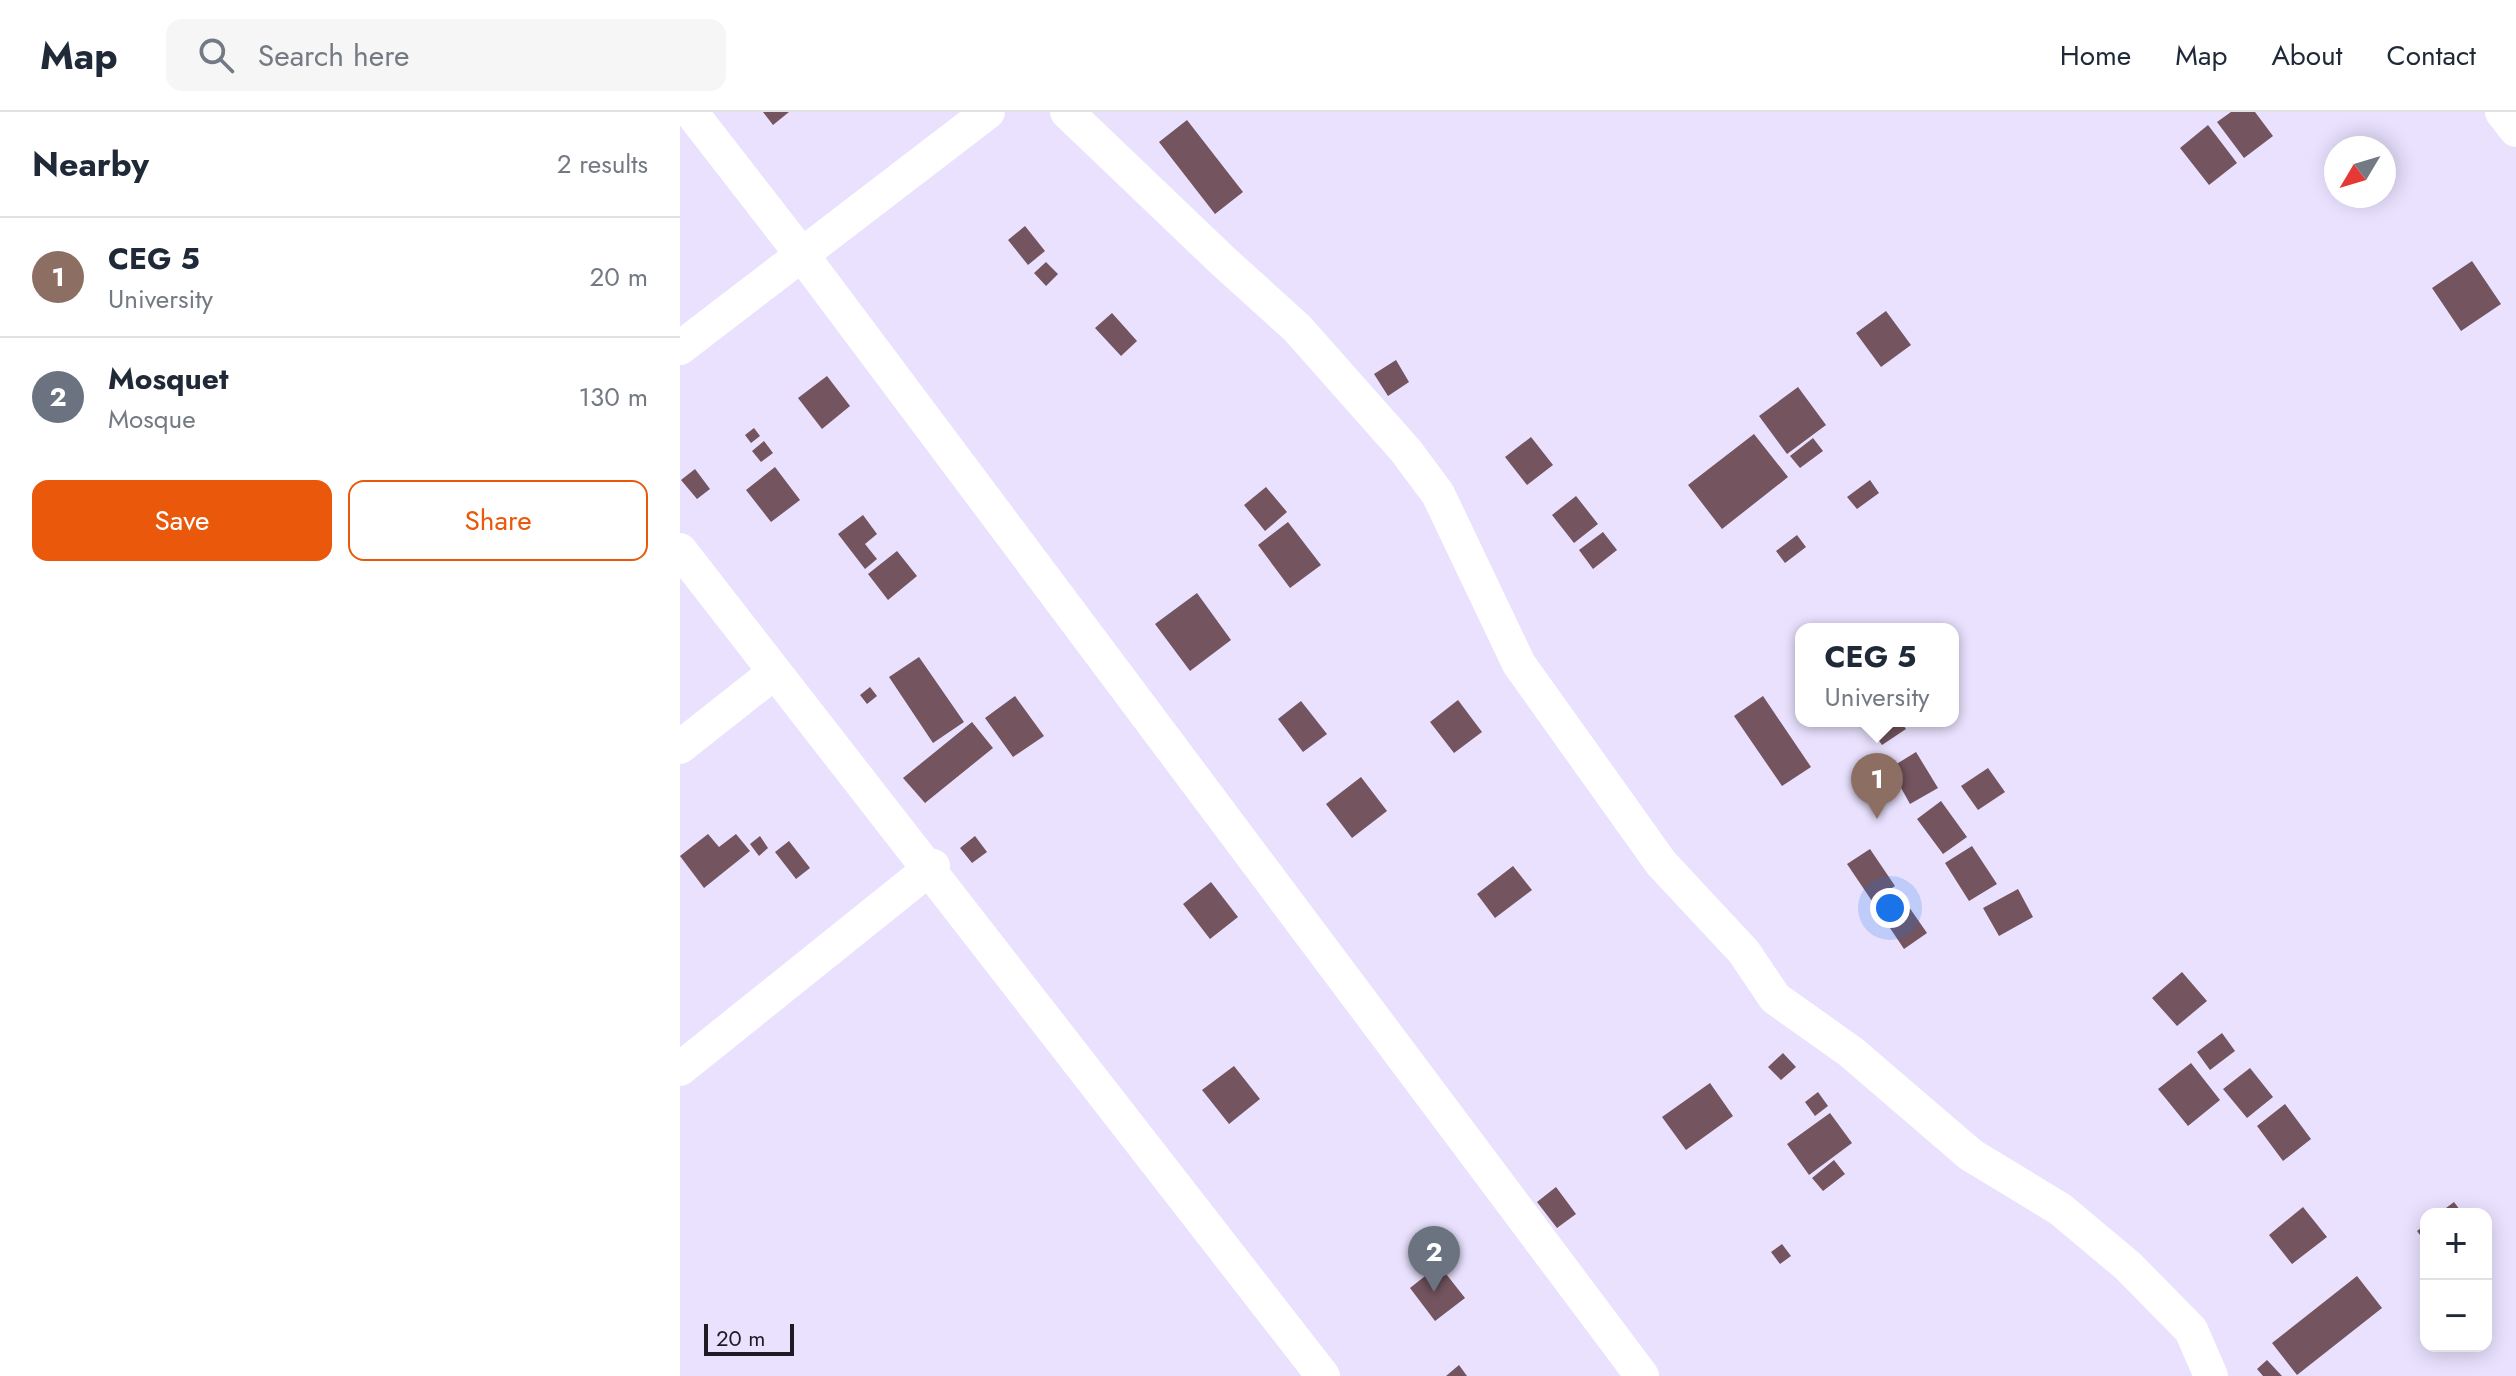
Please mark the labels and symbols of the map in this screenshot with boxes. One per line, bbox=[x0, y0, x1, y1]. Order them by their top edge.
north arrow bbox=[2324, 136, 2396, 208]
pin: 1 bbox=[1851, 753, 1903, 819]
your location bbox=[1870, 888, 1910, 928]
pin: 2 bbox=[1408, 1226, 1460, 1292]
scale bar bbox=[704, 1320, 794, 1356]

